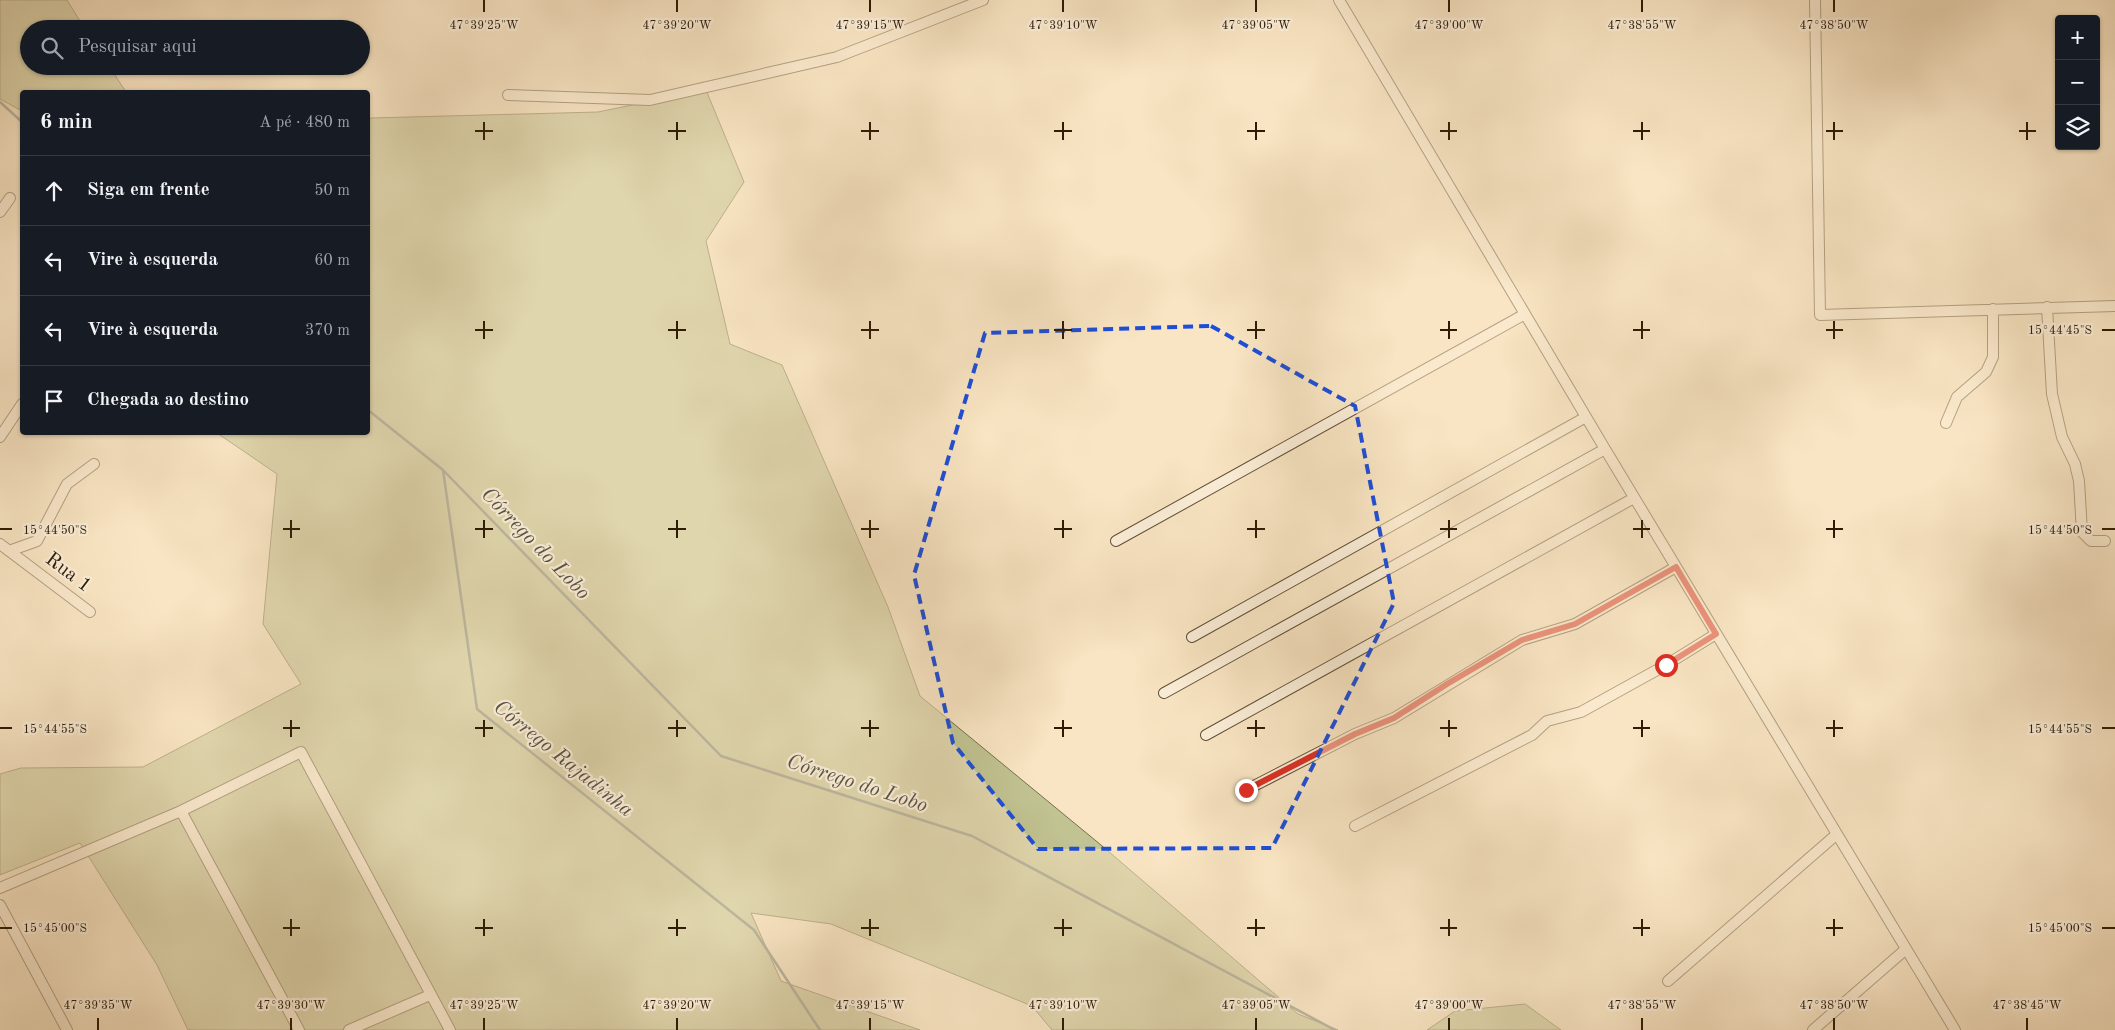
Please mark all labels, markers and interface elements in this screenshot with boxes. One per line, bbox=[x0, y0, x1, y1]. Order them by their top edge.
map controls bbox=[2055, 15, 2100, 150]
button: + bbox=[2055, 15, 2100, 60]
text: 47°39'25"W bbox=[449, 19, 519, 32]
text: 47°39'15"W bbox=[835, 19, 905, 32]
text: 47°39'05"W bbox=[1221, 19, 1291, 32]
text: 47°38'55"W bbox=[1607, 19, 1677, 32]
text: 47°38'50"W bbox=[1799, 19, 1869, 32]
search box bbox=[20, 20, 370, 75]
text: 47°39'20"W bbox=[642, 20, 712, 32]
text: 47°39'10"W bbox=[1028, 20, 1098, 32]
text: 47°39'00"W bbox=[1414, 20, 1484, 32]
icon: search bbox=[38, 34, 66, 62]
text: Pesquisar aqui bbox=[78, 38, 197, 57]
button: − bbox=[2055, 60, 2100, 105]
button: layers bbox=[2055, 105, 2100, 150]
text: 6 min bbox=[40, 112, 93, 133]
text: A pé · 480 m bbox=[259, 115, 350, 131]
icon: ahead bbox=[40, 177, 68, 205]
text: Siga em frente bbox=[87, 181, 210, 200]
text: 50 m bbox=[314, 183, 350, 199]
icon: left bbox=[40, 247, 68, 275]
text: Vire à esquerda bbox=[87, 251, 218, 270]
text: 60 m bbox=[314, 253, 350, 269]
icon: left bbox=[40, 317, 68, 345]
text: Vire à esquerda bbox=[87, 321, 218, 340]
text: 370 m bbox=[305, 323, 350, 339]
text: 15°44'45"S bbox=[2028, 324, 2092, 337]
icon: arrive bbox=[40, 387, 68, 415]
text: Chegada ao destino bbox=[87, 391, 249, 410]
water label: Córrego do Lobo bbox=[477, 484, 593, 604]
text: 15°44'50"S bbox=[23, 524, 87, 537]
text: 15°44'50"S bbox=[2028, 524, 2092, 537]
street label: Rua 1 bbox=[41, 549, 95, 597]
route start bbox=[1655, 654, 1678, 677]
water label: Córrego Rajadinha bbox=[489, 696, 637, 822]
text: 15°44'55"S bbox=[23, 723, 87, 736]
text: 15°44'55"S bbox=[2028, 723, 2092, 736]
water label: Córrego do Lobo bbox=[784, 751, 930, 817]
route end bbox=[1235, 779, 1258, 802]
text: 15°45'00"S bbox=[23, 922, 87, 935]
text: 15°45'00"S bbox=[2028, 922, 2092, 935]
text: 47°39'35"W bbox=[63, 999, 133, 1012]
text: 47°39'25"W bbox=[449, 999, 519, 1012]
text: 47°39'15"W bbox=[835, 999, 905, 1012]
text: 47°39'05"W bbox=[1221, 999, 1291, 1012]
text: 47°38'55"W bbox=[1607, 999, 1677, 1012]
text: 47°38'50"W bbox=[1799, 999, 1869, 1012]
text: 47°38'45"W bbox=[1992, 999, 2062, 1012]
text: 47°39'30"W bbox=[256, 1000, 326, 1012]
text: 47°39'20"W bbox=[642, 1000, 712, 1012]
text: 47°39'10"W bbox=[1028, 1000, 1098, 1012]
text: 47°39'00"W bbox=[1414, 1000, 1484, 1012]

